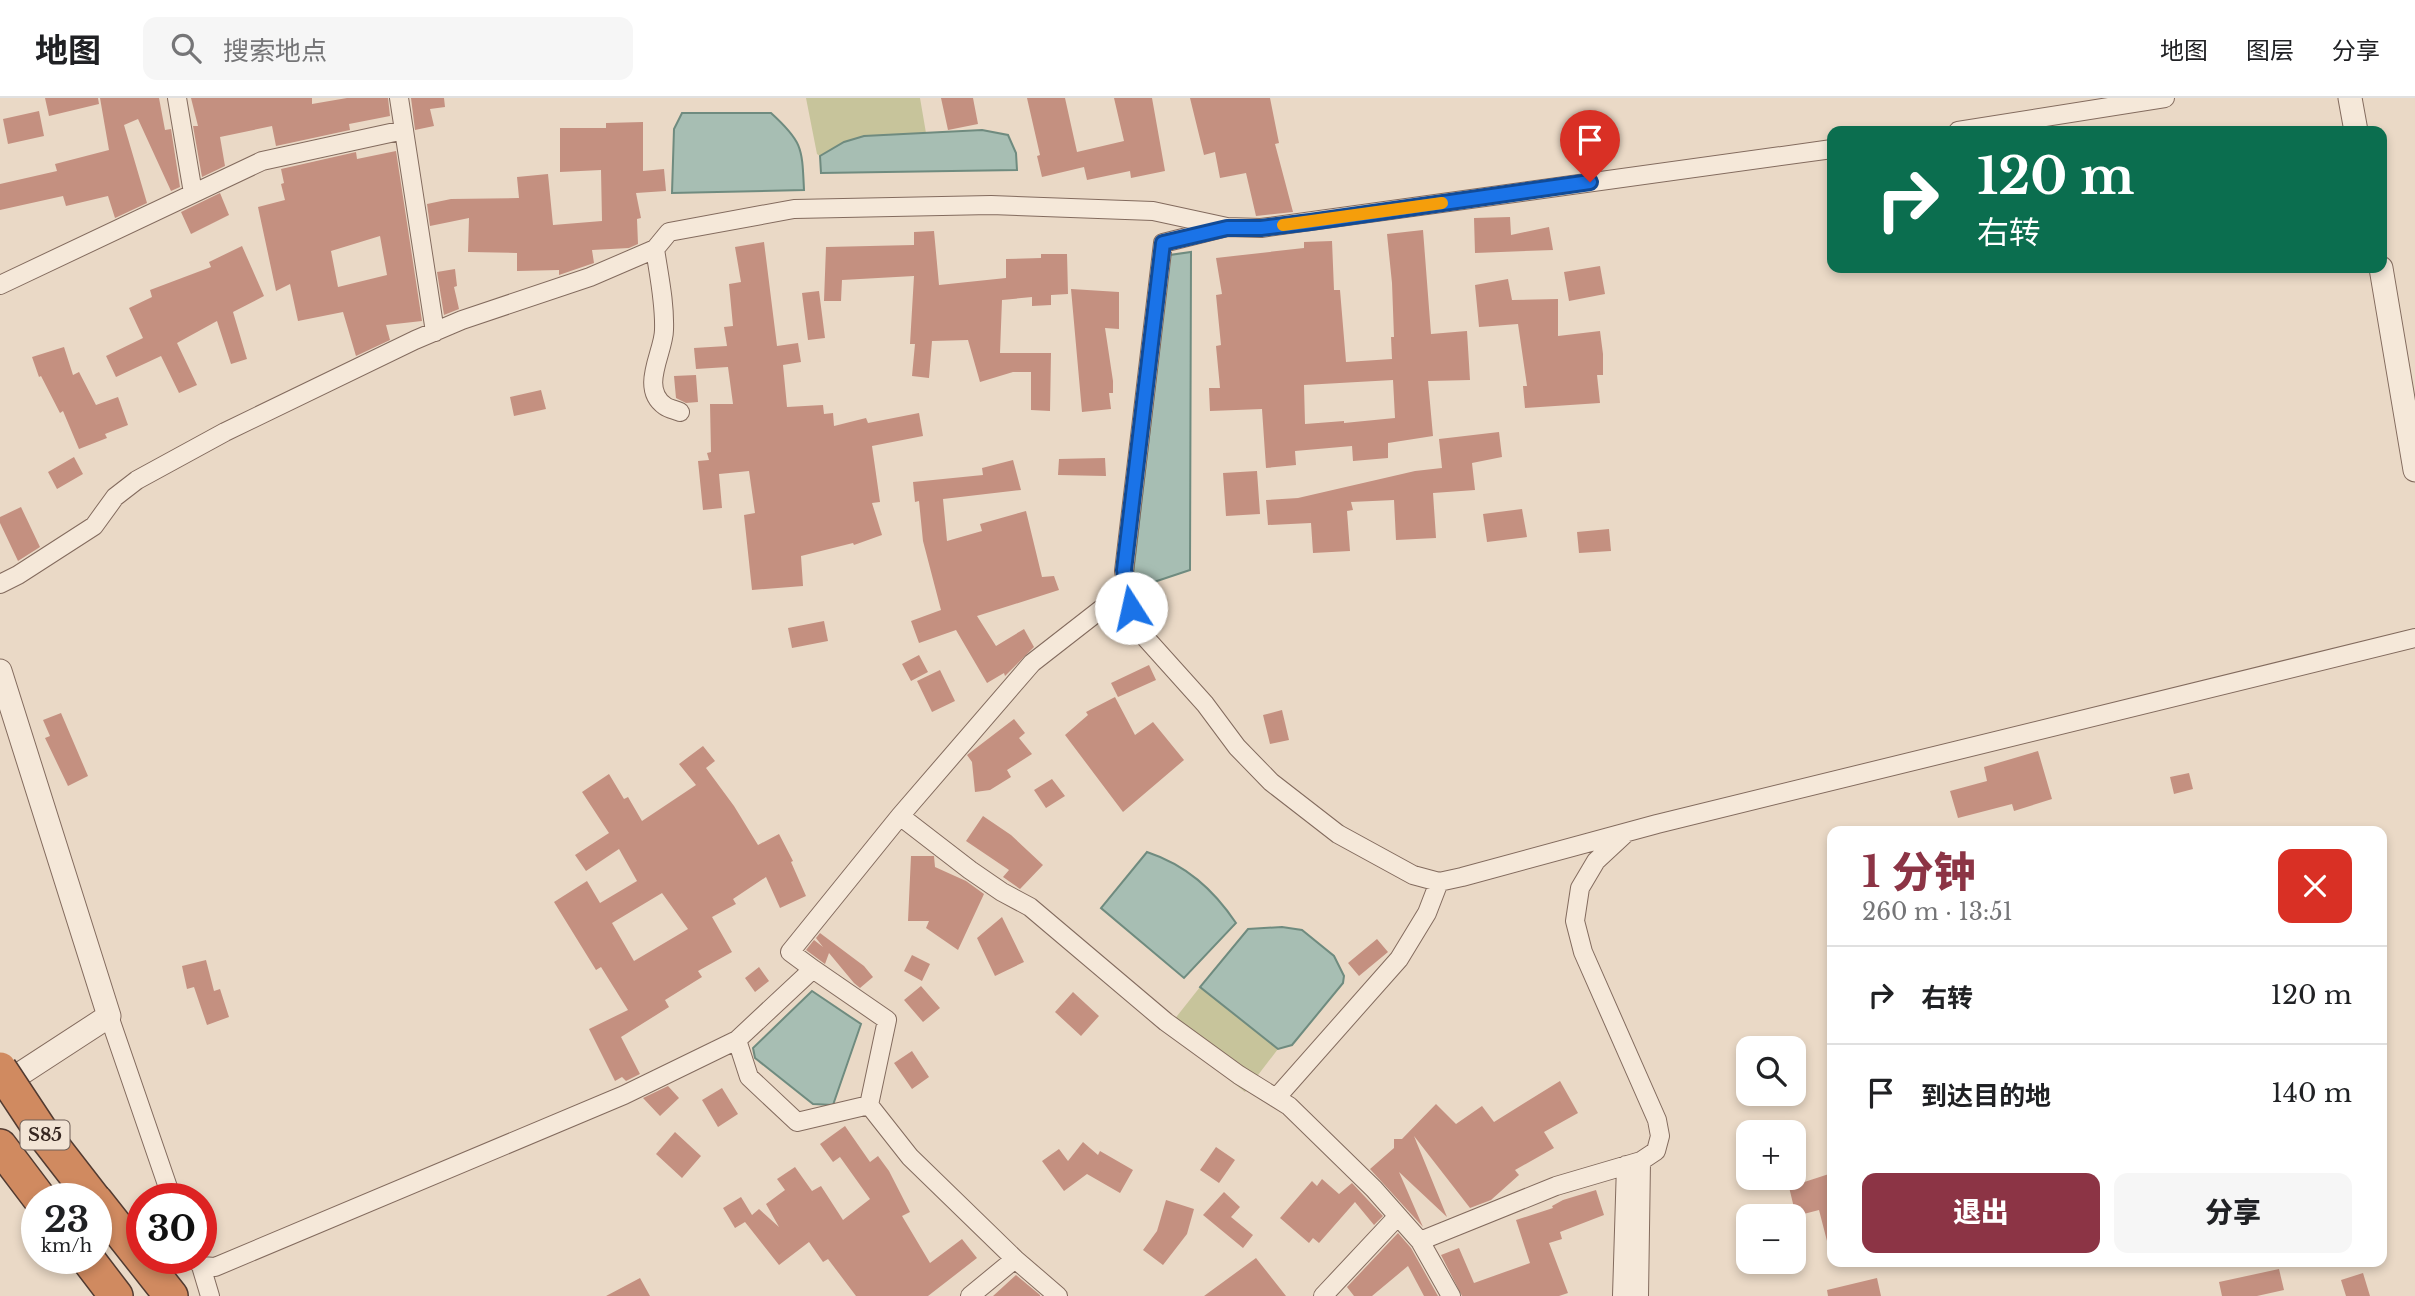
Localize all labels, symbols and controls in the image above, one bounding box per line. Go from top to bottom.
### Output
search box [143,17,633,80]
icon: search [167,29,205,67]
text: 地图 [35,30,101,71]
text: 搜索地点 [223,35,327,67]
text: 地图 [2160,36,2208,65]
text: 图层 [2246,36,2294,65]
text: 分享 [2332,36,2380,65]
pin [1560,110,1620,182]
icon: arrive [1571,121,1609,159]
text: 120 m [1977,146,2135,207]
icon: right [1862,154,1953,245]
text: 右转 [1977,213,2041,253]
position arrow [1094,571,1168,645]
text: 1 分钟 [1862,846,1975,898]
button: close [2278,849,2352,923]
text: 260 m · 13:51 [1862,898,2013,926]
icon: right [1862,976,1900,1014]
text: 120 m [2270,979,2352,1011]
text: 右转 [1921,982,1973,1014]
map controls [1736,1036,1806,1274]
button: search [1736,1036,1806,1106]
icon: arrive [1862,1074,1900,1112]
text: 140 m [2271,1077,2352,1109]
text: 到达目的地 [1921,1080,2051,1112]
road number: S85 [20,1120,70,1150]
button: + [1736,1120,1806,1190]
button: 退出 [1862,1173,2100,1253]
button: 分享 [2114,1173,2352,1253]
speed limit sign: 30 [126,1183,217,1274]
text: 23 [44,1198,89,1241]
button: − [1736,1204,1806,1274]
text: km/h [41,1235,92,1257]

